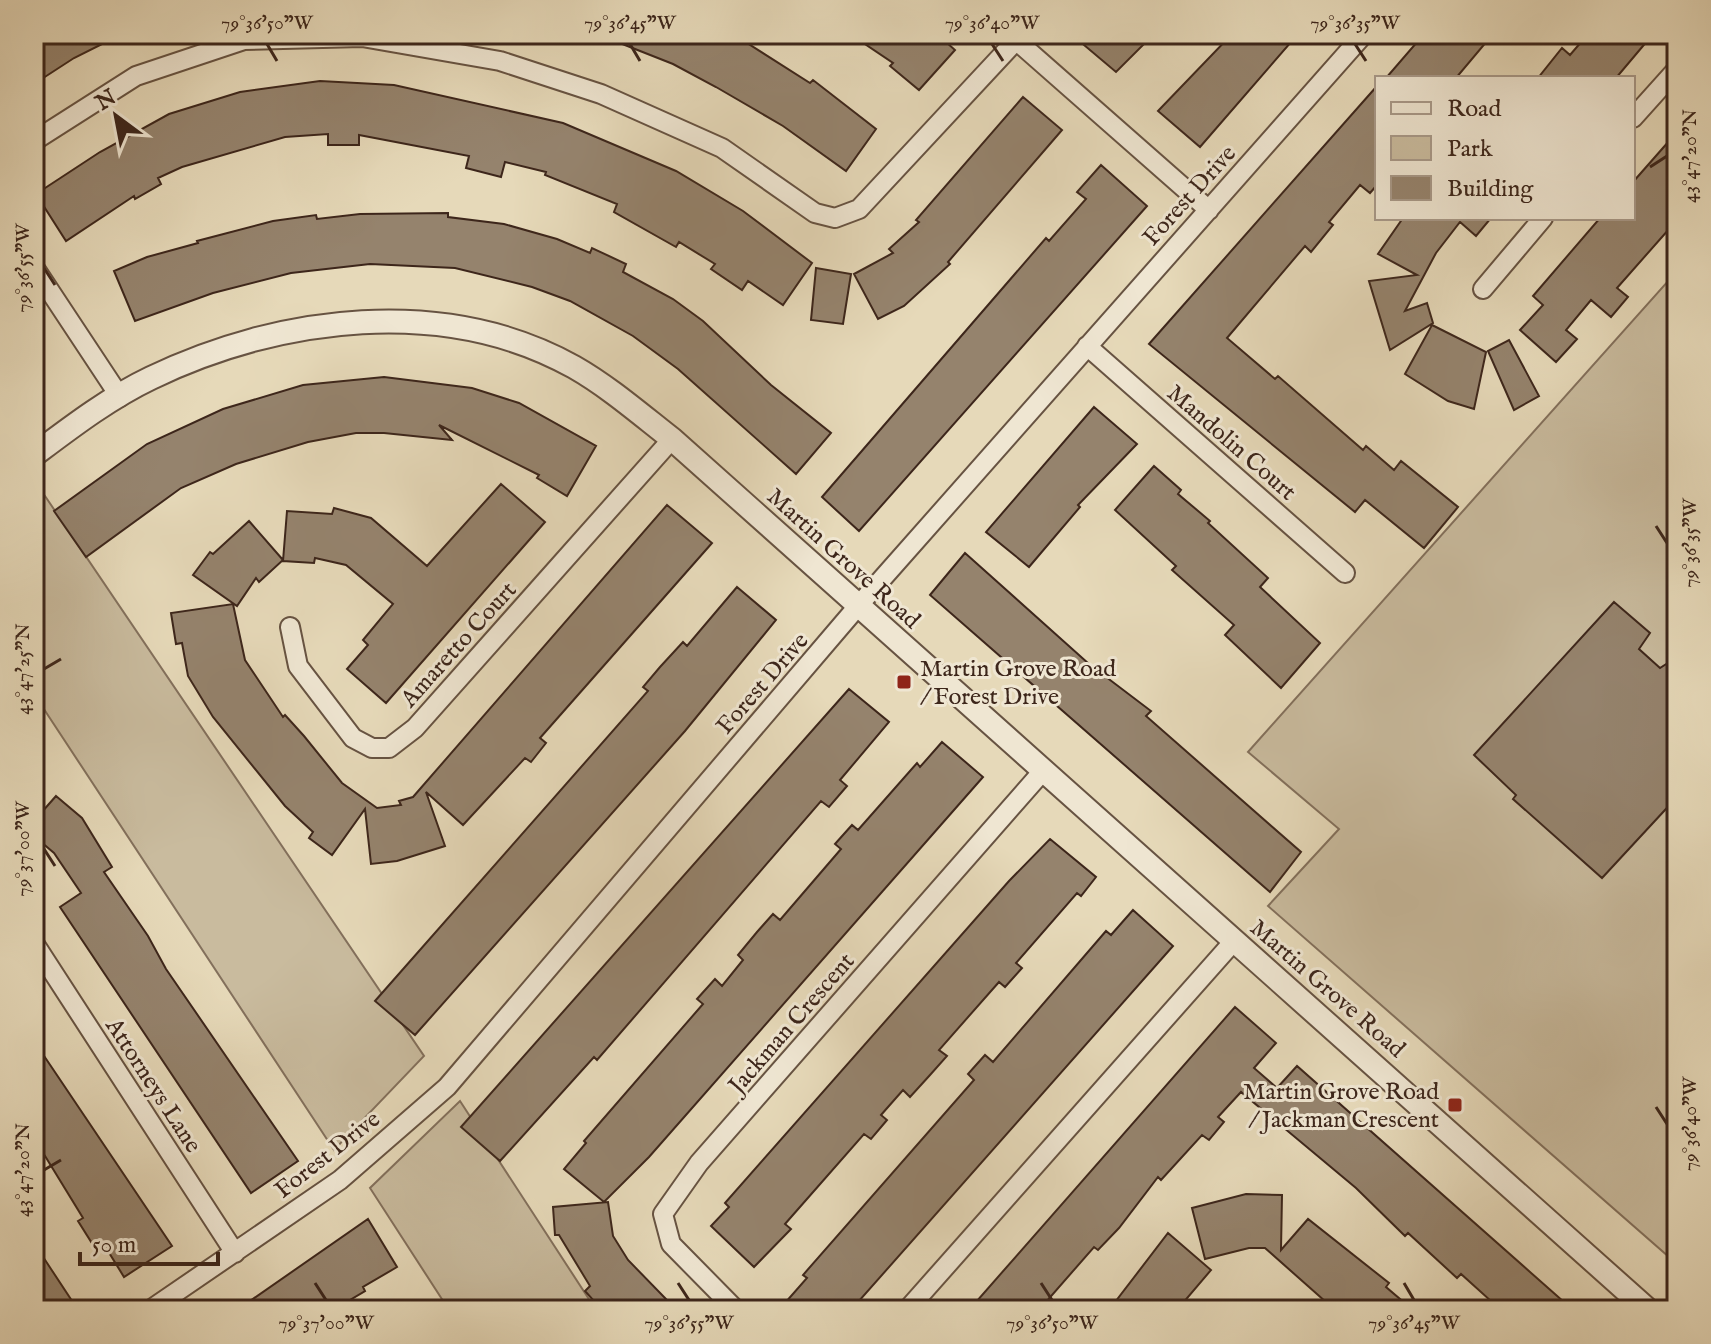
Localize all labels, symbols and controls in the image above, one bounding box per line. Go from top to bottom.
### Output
text: 79°36'50"W [221,11,314,36]
text: 79°36'45"W [584,11,677,36]
text: 79°36'40"W [945,11,1040,36]
text: 79°36'35"W [1310,11,1401,36]
north arrow [76,76,156,156]
legend [1375,76,1635,220]
text: N [90,84,122,118]
text: Road [1447,94,1501,125]
text: 43°47'20"N [1678,109,1703,203]
text: Park [1447,134,1493,165]
street label: Forest Drive [1137,139,1244,253]
text: Building [1447,174,1534,205]
text: 79°36'55"W [11,222,36,313]
street label: Mandolin Court [1160,378,1302,508]
street label: Martin Grove Road [760,482,926,636]
text: 79°36'35"W [1678,497,1703,588]
street label: Amaretto Court [394,576,524,715]
text: 43°47'25"N [11,623,36,715]
street label: Forest Drive [710,626,816,742]
place label: Martin Grove Road / Forest Drive [920,654,1116,713]
marker: Martin Grove Road / Forest Drive [895,673,913,691]
text: 79°37'00"W [11,800,36,897]
street label: Martin Grove Road [1243,913,1411,1065]
street label: Jackman Crescent [720,947,862,1103]
street label: Attorneys Lane [97,1012,208,1159]
text: 79°36'40"W [1678,1076,1703,1171]
place label: Martin Grove Road / Jackman Crescent [1243,1077,1439,1136]
marker: Martin Grove Road / Jackman Crescent [1446,1096,1464,1114]
street label: Forest Drive [269,1104,387,1206]
text: 43°47'20"N [11,1123,36,1217]
scale bar [80,1216,218,1266]
text: 50 m [92,1230,136,1261]
text: 79°37'00"W [278,1311,375,1336]
text: 79°36'55"W [644,1311,735,1336]
text: 79°36'50"W [1006,1311,1099,1336]
text: 79°36'45"W [1368,1311,1461,1336]

